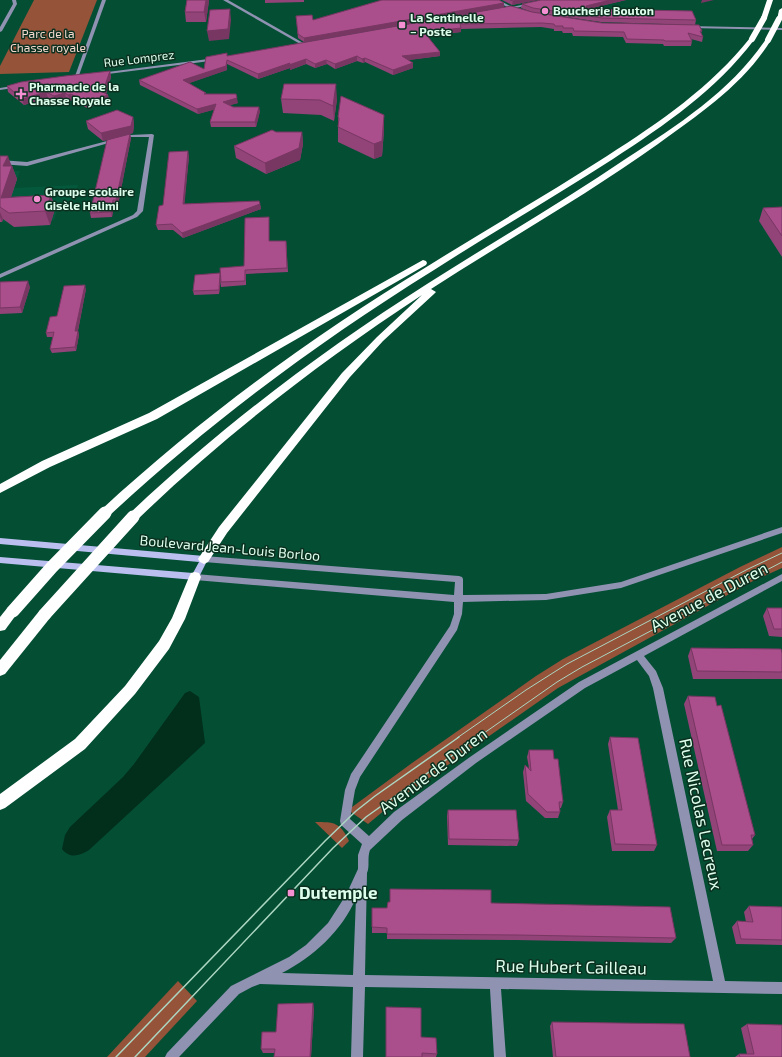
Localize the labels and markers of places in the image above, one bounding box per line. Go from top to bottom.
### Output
place label: Boucherie Bouton [553,3,654,17]
marker: Boucherie Bouton [540,6,550,16]
place label: La Sentinelle – Poste [410,10,484,38]
marker: La Sentinelle – Poste [397,20,407,30]
place label: Pharmacie de la Chasse Royale [29,79,119,108]
marker: Pharmacie de la Chasse Royale [16,89,26,99]
place label: Groupe scolaire Gisèle Halimi [45,184,134,212]
marker: Groupe scolaire Gisèle Halimi [32,194,42,204]
place label: Dutemple [299,882,378,902]
marker: Dutemple [286,888,296,898]

